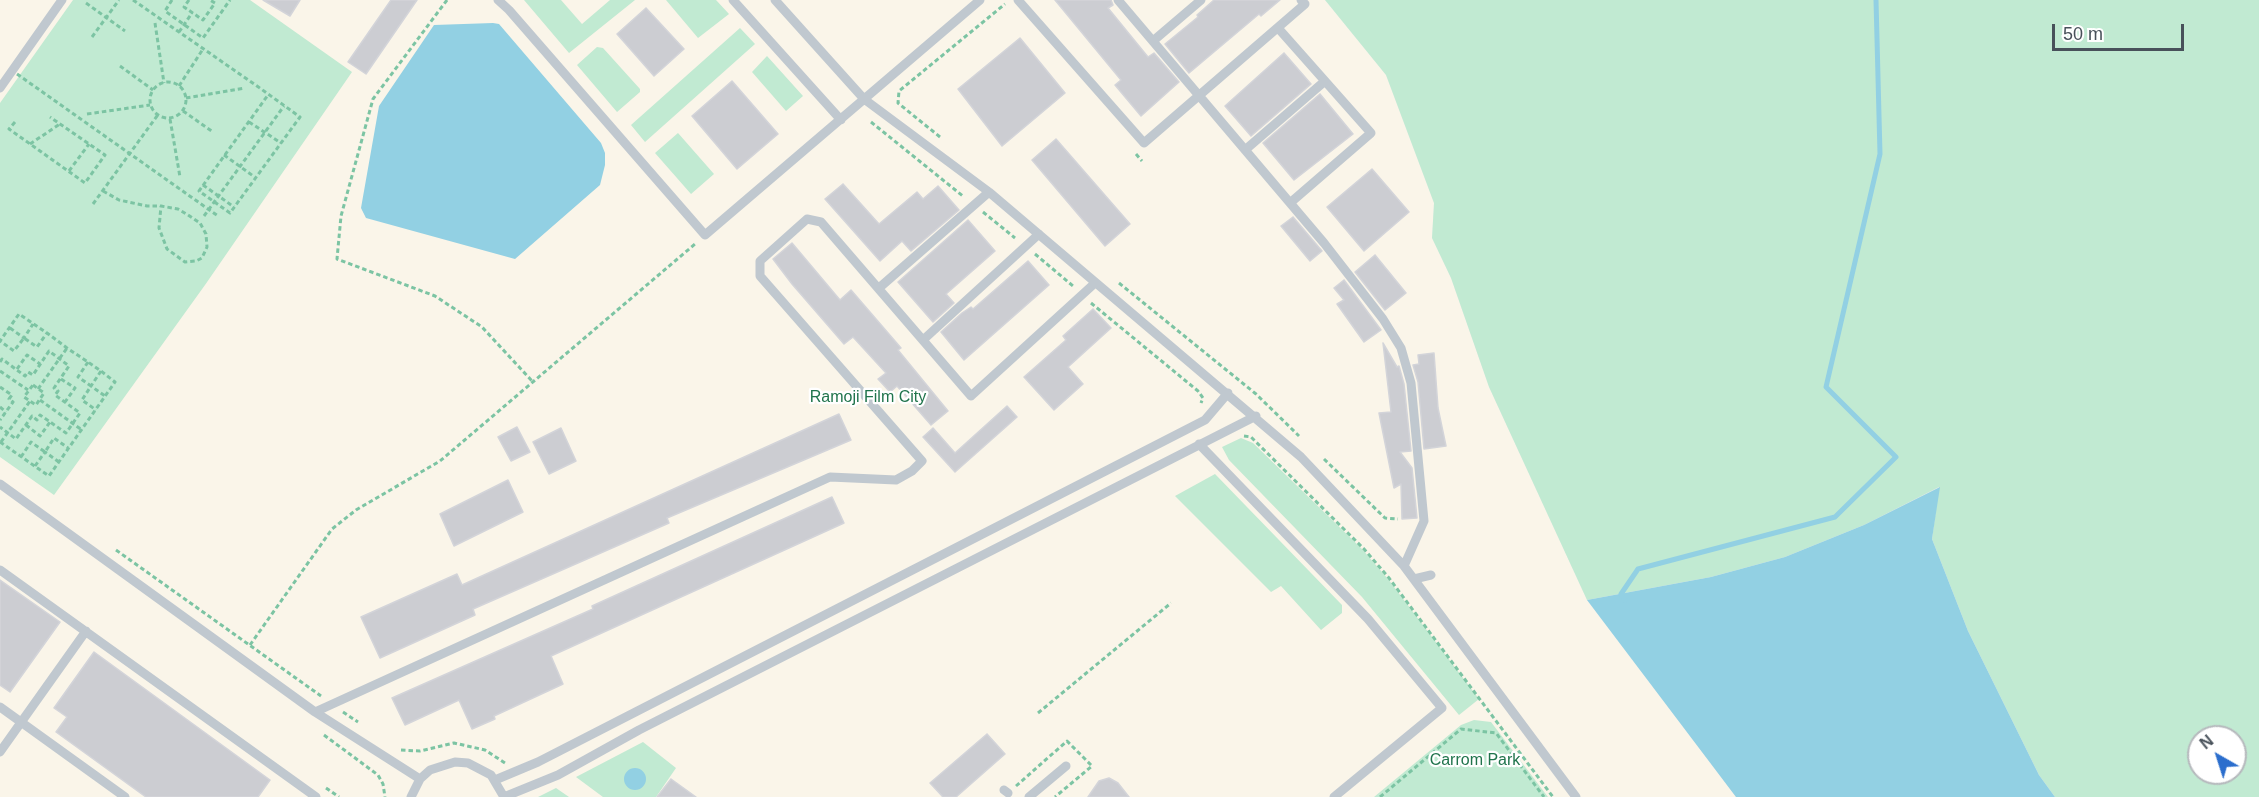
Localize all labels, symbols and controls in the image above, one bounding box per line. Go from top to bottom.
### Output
scale bar [2055,12,2187,50]
text: 50 m [2063,24,2103,44]
park label: Ramoji Film City [810,388,926,408]
north arrow [2187,725,2247,785]
text: N [2197,732,2216,752]
park label: Carrom Park [1430,751,1520,771]

